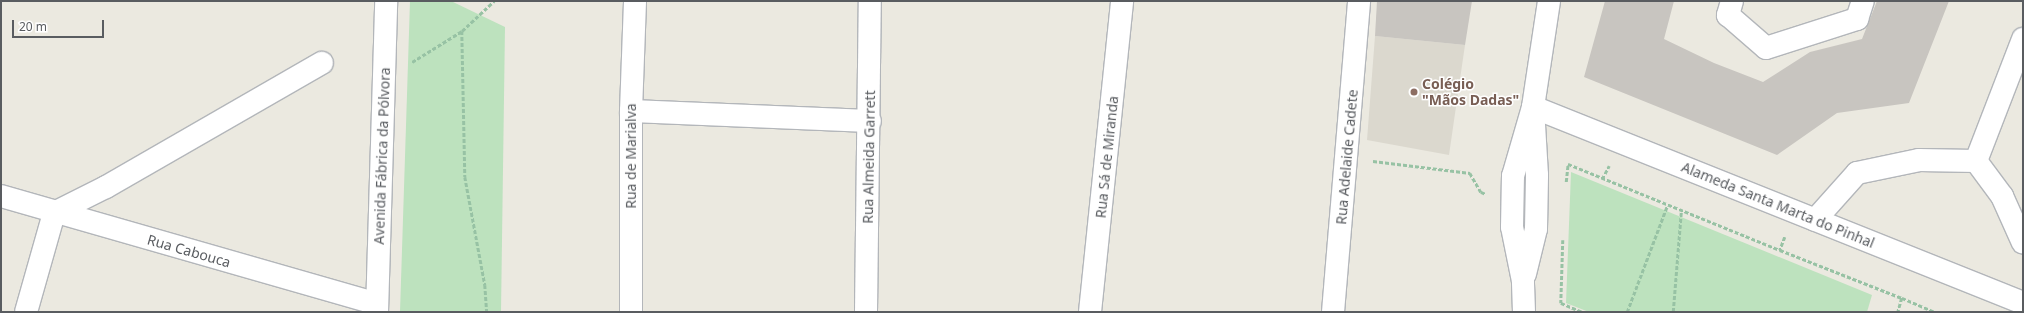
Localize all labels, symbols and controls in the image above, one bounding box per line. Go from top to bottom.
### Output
scale bar [14,12,106,38]
text: 20 m [19,18,47,35]
street label: Avenida Fábrica da Pólvora [371,67,393,245]
place label: Colégio "Mãos Dadas" [1422,76,1519,108]
marker: Colégio "Mãos Dadas" [1409,87,1419,97]
street label: Rua Adelaide Cadete [1333,89,1361,225]
street label: Rua Almeida Garrett [859,90,879,224]
street label: Rua Sá de Miranda [1092,95,1122,219]
street label: Rua de Marialva [623,103,639,209]
street label: Alameda Santa Marta do Pinhal [1679,158,1877,252]
street label: Rua Cabouca [145,231,233,271]

